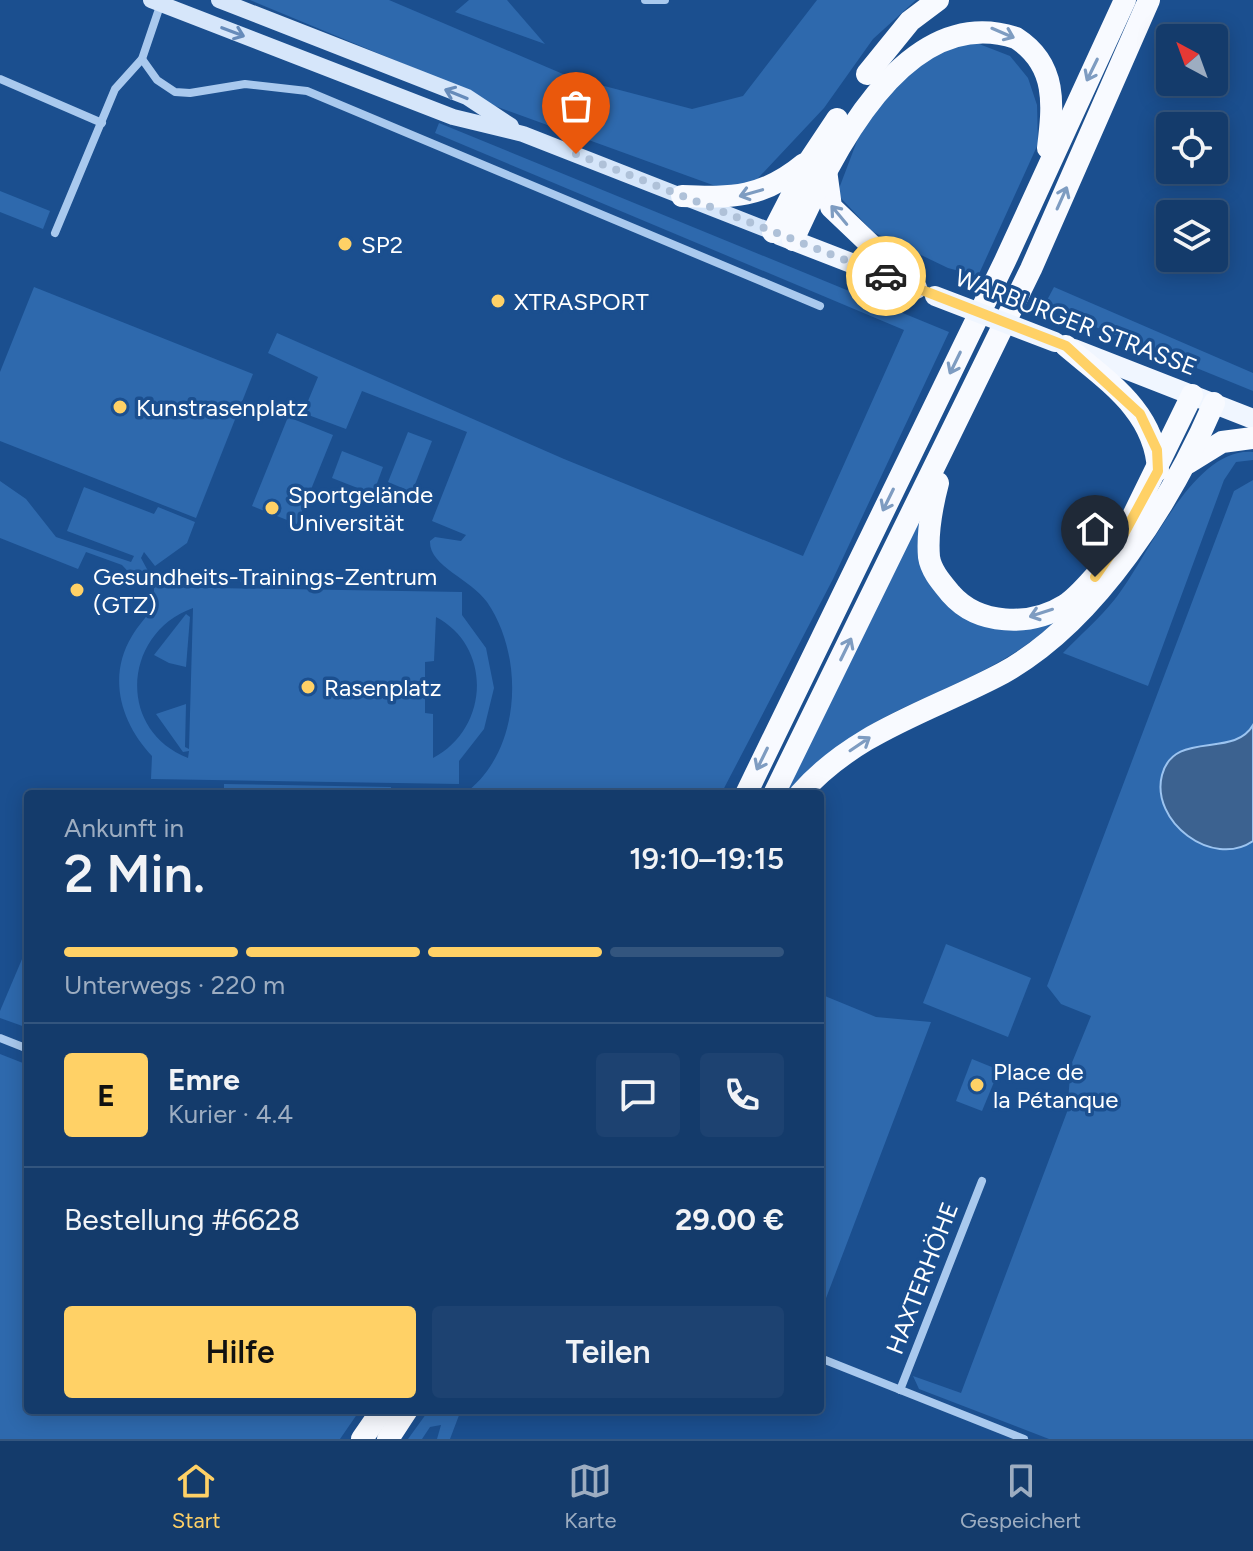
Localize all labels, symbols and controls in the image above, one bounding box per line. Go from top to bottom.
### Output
north arrow [1156,24,1228,96]
map controls [1156,24,1228,272]
one-way arrow [220,26,245,40]
one-way arrow [990,27,1015,41]
one-way arrow [1083,58,1099,82]
pin [542,72,610,154]
icon: bag [554,84,598,128]
one-way arrow [444,85,469,100]
button: locate [1156,112,1228,184]
one-way arrow [739,186,765,201]
one-way arrow [1055,186,1070,210]
button: layers [1156,200,1228,272]
one-way arrow [830,205,848,225]
place label: SP2 [361,230,403,259]
marker: SP2 [336,235,354,253]
courier [846,236,926,316]
icon: car [864,254,908,298]
street label: WARBURGER STRASSE [951,262,1201,382]
place label: XTRASPORT [514,287,649,316]
marker: XTRASPORT [489,292,507,310]
one-way arrow [946,351,961,374]
place label: Kunstrasenplatz [136,393,308,422]
marker: Kunstrasenplatz [111,398,129,416]
place label: Sportgelände Universität [288,480,433,537]
one-way arrow [880,488,895,512]
pin [1061,495,1129,577]
marker: Sportgelände Universität [263,499,281,517]
icon: home [1073,507,1117,551]
place label: Gesundheits-Trainings-Zentrum (GTZ) [93,562,437,619]
marker: Gesundheits-Trainings-Zentrum (GTZ) [68,581,86,599]
one-way arrow [1029,607,1054,622]
one-way arrow [838,637,854,661]
place label: Rasenplatz [324,673,442,702]
marker: Rasenplatz [299,678,317,696]
one-way arrow [848,736,870,752]
one-way arrow [754,747,769,771]
text: Ankunft in [64,812,184,844]
text: 19:10–19:15 [629,840,784,877]
text: 2 Min. [64,843,205,905]
text: Unterwegs · 220 m [64,969,285,1001]
button: chat [596,1053,680,1137]
button: phone [700,1053,784,1137]
place label: Place de la Pétanque [993,1057,1118,1114]
text: Emre [168,1061,240,1098]
marker: Place de la Pétanque [968,1076,986,1094]
text: E [97,1077,115,1114]
text: Kurier · 4.4 [168,1098,293,1130]
street label: HAXTERHÖHE [880,1198,964,1358]
text: Bestellung #6628 [64,1201,300,1238]
text: 29.00 € [675,1201,784,1238]
button: Hilfe [64,1306,416,1398]
button: Teilen [432,1306,784,1398]
tab: Start [172,1459,221,1534]
tab: Karte [564,1459,616,1534]
tab: Gespeichert [960,1459,1081,1534]

